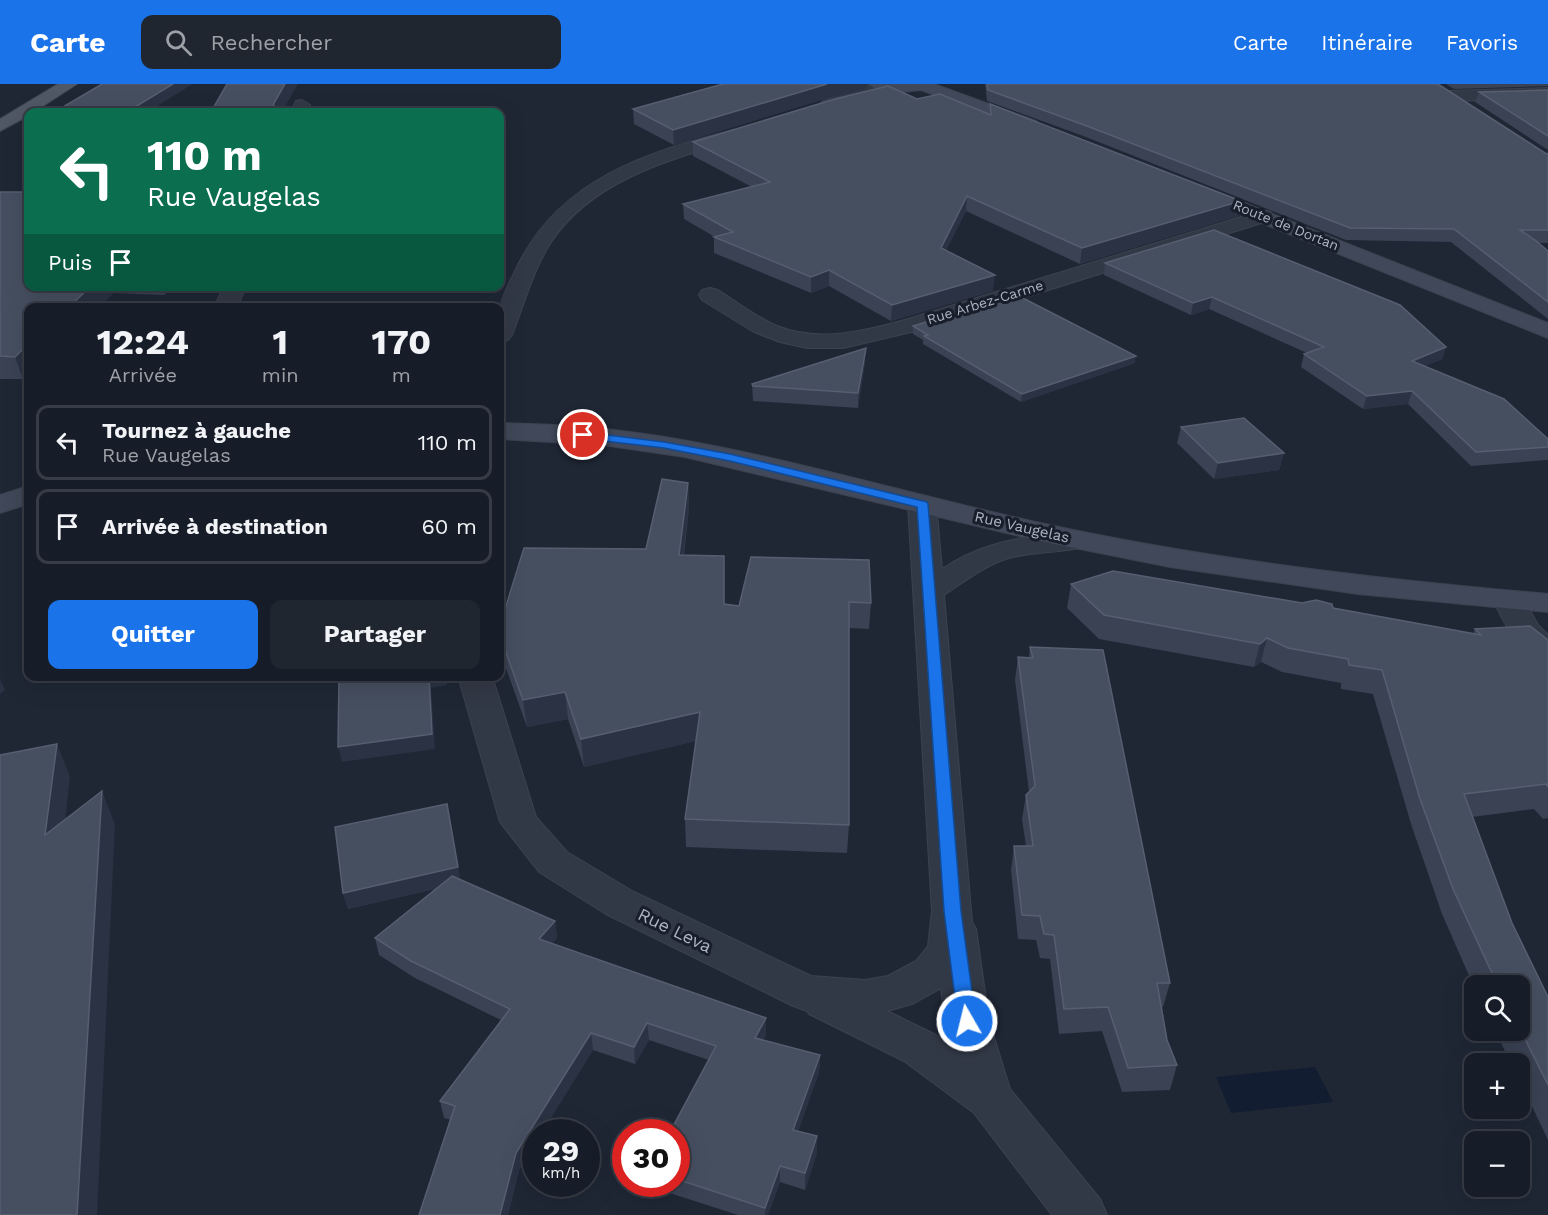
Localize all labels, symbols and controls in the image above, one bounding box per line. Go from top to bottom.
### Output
search box [141,15,561,69]
text: Carte [30,26,105,59]
icon: search [162,26,195,59]
text: Rechercher [210,30,332,55]
text: Carte [1233,30,1288,55]
text: Itinéraire [1321,30,1413,55]
text: Favoris [1446,30,1518,55]
text: 110 m [147,131,262,180]
icon: left [48,132,126,210]
text: Rue Vaugelas [147,181,321,213]
street label: Route de Dortan [1231,196,1341,254]
icon: arrive [104,246,137,279]
text: Puis [48,250,92,275]
street label: Rue Arbez-Carme [925,277,1045,327]
text: 12:24 [97,321,189,363]
text: 1 [272,321,288,363]
text: 170 [371,321,431,363]
text: Arrivée [109,363,177,387]
text: min [262,363,299,387]
text: m [392,363,411,387]
pin [557,409,608,460]
text: Tournez à gauche [102,418,291,443]
icon: arrive [566,418,599,451]
icon: left [51,426,84,459]
text: 110 m [418,430,477,455]
text: Rue Vaugelas [102,443,231,467]
street label: Rue Vaugelas [973,507,1071,547]
icon: arrive [51,510,84,543]
text: Arrivée à destination [102,514,328,539]
text: 60 m [421,514,477,539]
button: Quitter [48,600,258,669]
button: Partager [270,600,480,669]
street label: Rue Leva [635,903,715,957]
map controls [1464,975,1530,1197]
button: search [1464,975,1530,1041]
position arrow [935,989,999,1053]
button: + [1464,1053,1530,1119]
speed limit sign: 30 [612,1119,690,1197]
button: − [1464,1131,1530,1197]
text: 29 [543,1133,579,1168]
text: km/h [542,1164,580,1182]

